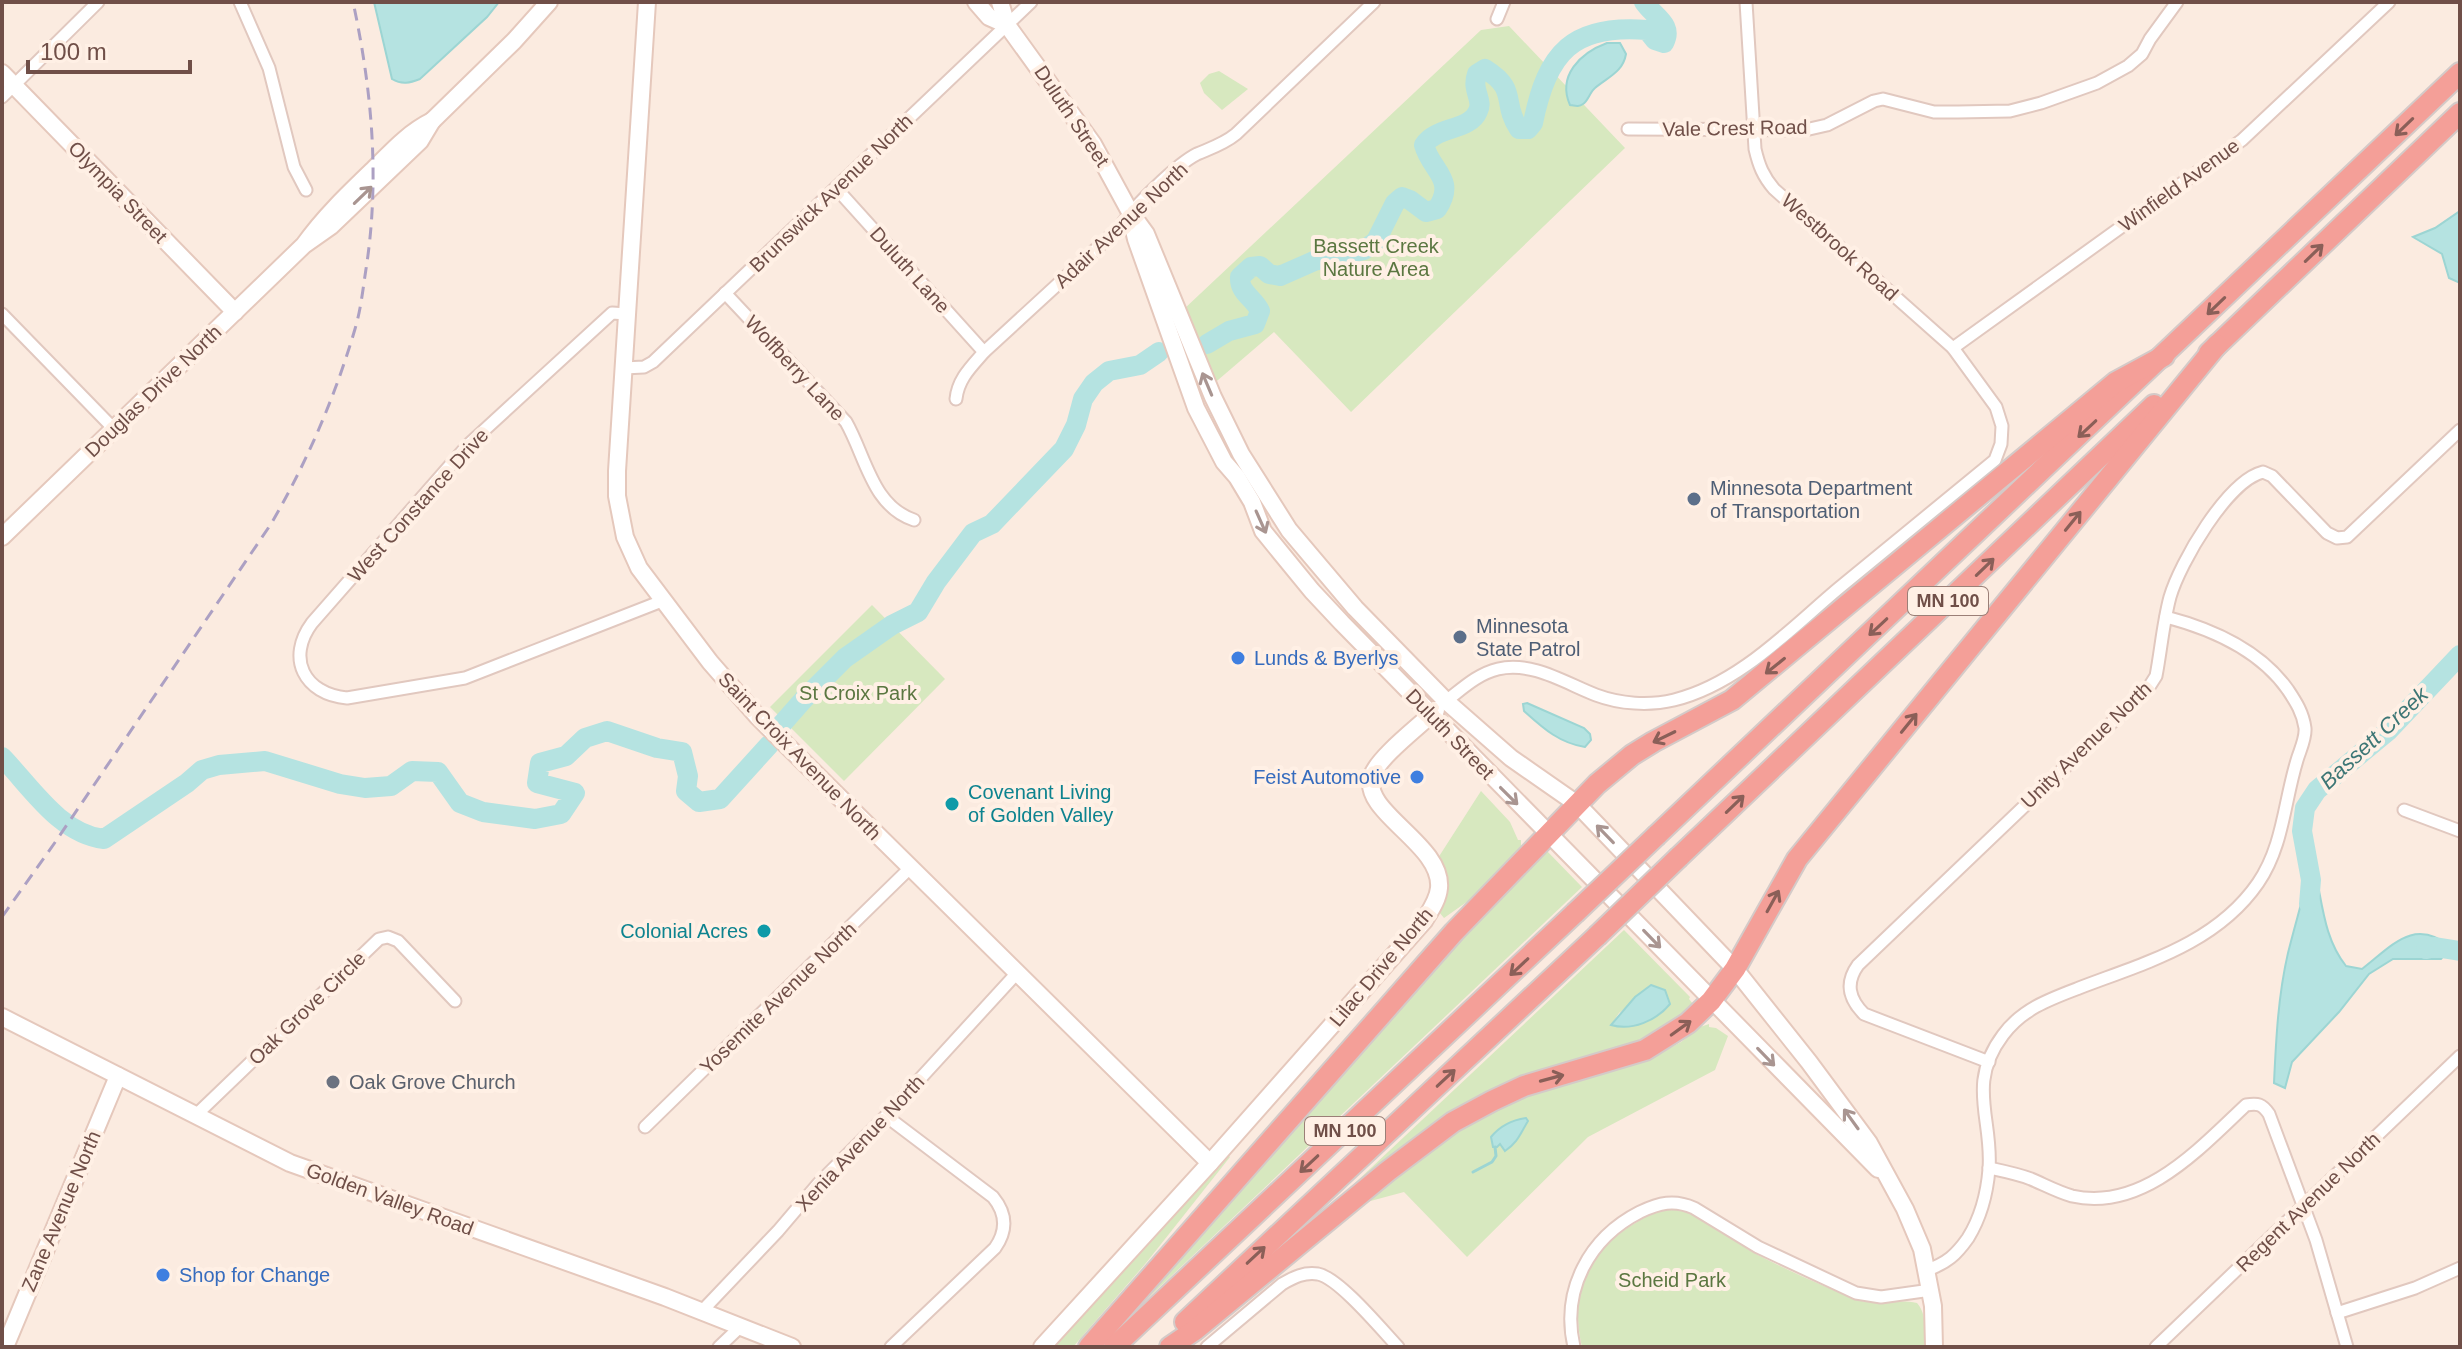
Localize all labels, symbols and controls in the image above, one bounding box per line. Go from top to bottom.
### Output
scale bar [28,24,190,74]
text: 100 m [40,38,107,65]
street label: Duluth Street [1030,61,1114,171]
street label: Brunswick Avenue North [745,110,917,276]
street label: Vale Crest Road [1662,116,1808,140]
one-way arrow [2394,117,2414,136]
street label: Winfield Avenue [2115,134,2243,236]
street label: Olympia Street [64,137,172,248]
street label: Adair Avenue North [1050,158,1192,292]
one-way arrow [353,186,372,205]
street label: Westbrook Road [1777,189,1903,305]
street label: Duluth Lane [866,223,954,317]
park label: Bassett Creek Nature Area [1313,235,1440,280]
one-way arrow [2304,243,2324,262]
one-way arrow [2206,297,2226,316]
street label: Wolfberry Lane [741,311,849,425]
street label: Douglas Drive North [81,321,225,461]
one-way arrow [1199,372,1214,397]
one-way arrow [2078,419,2097,438]
street label: West Constance Drive [343,424,493,586]
place label: Minnesota Department of Transportation [1710,477,1913,522]
marker: Minnesota Department of Transportation [1685,490,1703,508]
one-way arrow [1254,510,1269,534]
one-way arrow [2064,512,2082,532]
one-way arrow [1974,558,1994,576]
road number: MN 100 [1908,587,1988,615]
place label: Minnesota State Patrol [1476,615,1581,660]
one-way arrow [1868,617,1888,636]
marker: Minnesota State Patrol [1451,628,1469,646]
place label: Lunds & Byerlys [1254,647,1399,669]
marker: Lunds & Byerlys [1229,649,1247,667]
one-way arrow [1765,657,1786,675]
street label: Saint Croix Avenue North [714,668,886,844]
street label: Unity Avenue North [2017,677,2155,813]
water label: Bassett Creek [2315,681,2434,794]
park label: St Croix Park [799,682,918,704]
street label: Duluth Street [1402,684,1499,784]
one-way arrow [1900,713,1918,734]
one-way arrow [1652,730,1676,745]
place label: Feist Automotive [1253,766,1401,788]
marker: Feist Automotive [1408,768,1426,786]
place label: Covenant Living of Golden Valley [968,781,1113,826]
one-way arrow [1500,786,1519,806]
one-way arrow [1725,794,1745,813]
marker: Covenant Living of Golden Valley [943,795,961,813]
one-way arrow [1596,824,1615,844]
one-way arrow [1765,890,1781,913]
street label: Lilac Drive North [1325,903,1437,1031]
street label: Yosemite Avenue North [696,918,860,1078]
place label: Colonial Acres [620,920,748,942]
marker: Colonial Acres [755,922,773,940]
one-way arrow [1642,929,1661,949]
street label: Oak Grove Circle [244,947,370,1069]
one-way arrow [1510,957,1529,976]
one-way arrow [1669,1020,1691,1037]
one-way arrow [1756,1047,1775,1066]
one-way arrow [1435,1069,1455,1087]
one-way arrow [1538,1070,1564,1085]
place label: Oak Grove Church [349,1071,516,1093]
street label: Xenia Avenue North [791,1071,929,1215]
marker: Oak Grove Church [324,1073,342,1091]
one-way arrow [1843,1109,1860,1130]
road number: MN 100 [1305,1117,1385,1145]
street label: Zane Avenue North [17,1128,105,1294]
street label: Regent Avenue North [2232,1128,2384,1276]
one-way arrow [1300,1155,1320,1173]
street label: Golden Valley Road [303,1158,477,1240]
one-way arrow [1246,1246,1266,1265]
place label: Shop for Change [179,1264,330,1286]
marker: Shop for Change [154,1266,172,1284]
park label: Scheid Park [1618,1269,1727,1291]

